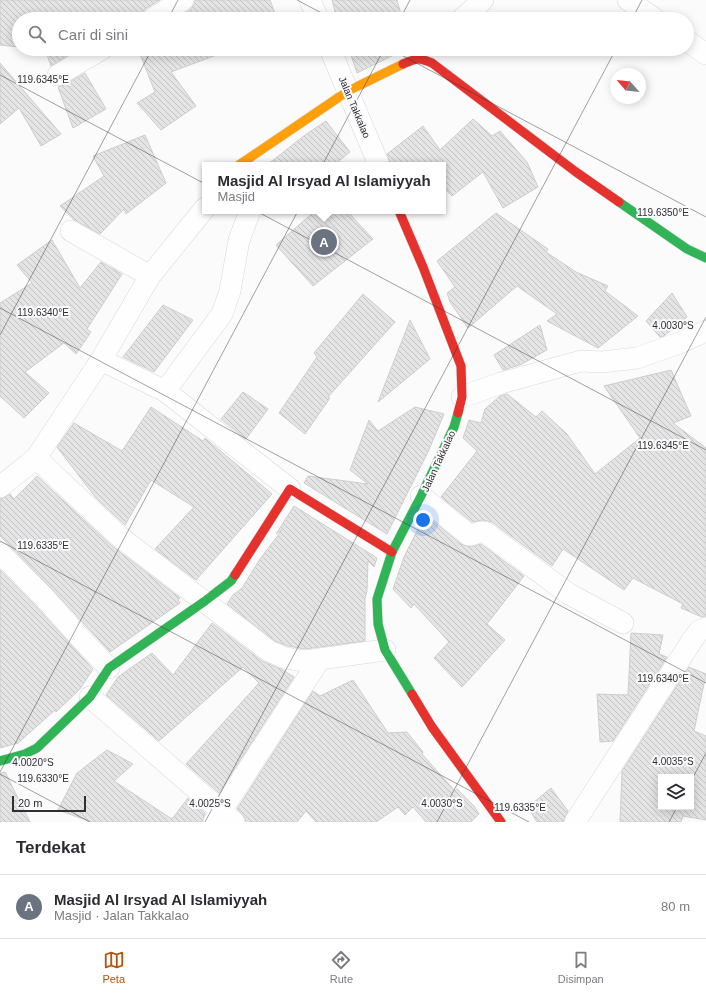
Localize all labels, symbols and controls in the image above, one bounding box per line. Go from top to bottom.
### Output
search box [12,12,694,56]
icon: search [26,23,48,45]
text: Cari di sini [58,26,128,43]
north arrow [610,68,646,104]
text: 119.6345°E [17,74,69,85]
street label: Jalan Takkalao [337,75,373,140]
popup [202,162,446,214]
text: Masjid Al Irsyad Al Islamiyyah [217,172,431,189]
text: Masjid [217,189,255,204]
text: 119.6350°E [637,207,689,218]
pin: A [311,227,337,257]
text: 119.6340°E [17,307,69,318]
text: 4.0030°S [652,320,694,331]
street label: Jalan Takkalao [420,429,458,493]
text: 119.6345°E [637,440,689,451]
your location [413,510,433,530]
text: 119.6335°E [17,540,69,551]
text: 119.6340°E [637,673,689,684]
text: 4.0035°S [652,756,694,767]
text: 4.0020°S [12,757,54,768]
text: 119.6330°E [17,773,69,784]
map controls [658,774,694,810]
button: layers [658,774,694,810]
scale bar [12,794,86,813]
text: 20 m [18,797,42,809]
text: 4.0025°S [189,798,231,809]
text: 4.0030°S [421,798,463,809]
text: 119.6335°E [494,802,546,813]
text: Terdekat [16,838,86,857]
text: Masjid Al Irsyad Al Islamiyyah [54,891,267,908]
text: A [24,899,34,914]
text: 80 m [661,899,690,914]
text: Masjid · Jalan Takkalao [54,908,189,923]
tab: Peta [102,949,125,985]
tab: Rute [330,949,353,985]
tab: Disimpan [558,949,604,985]

